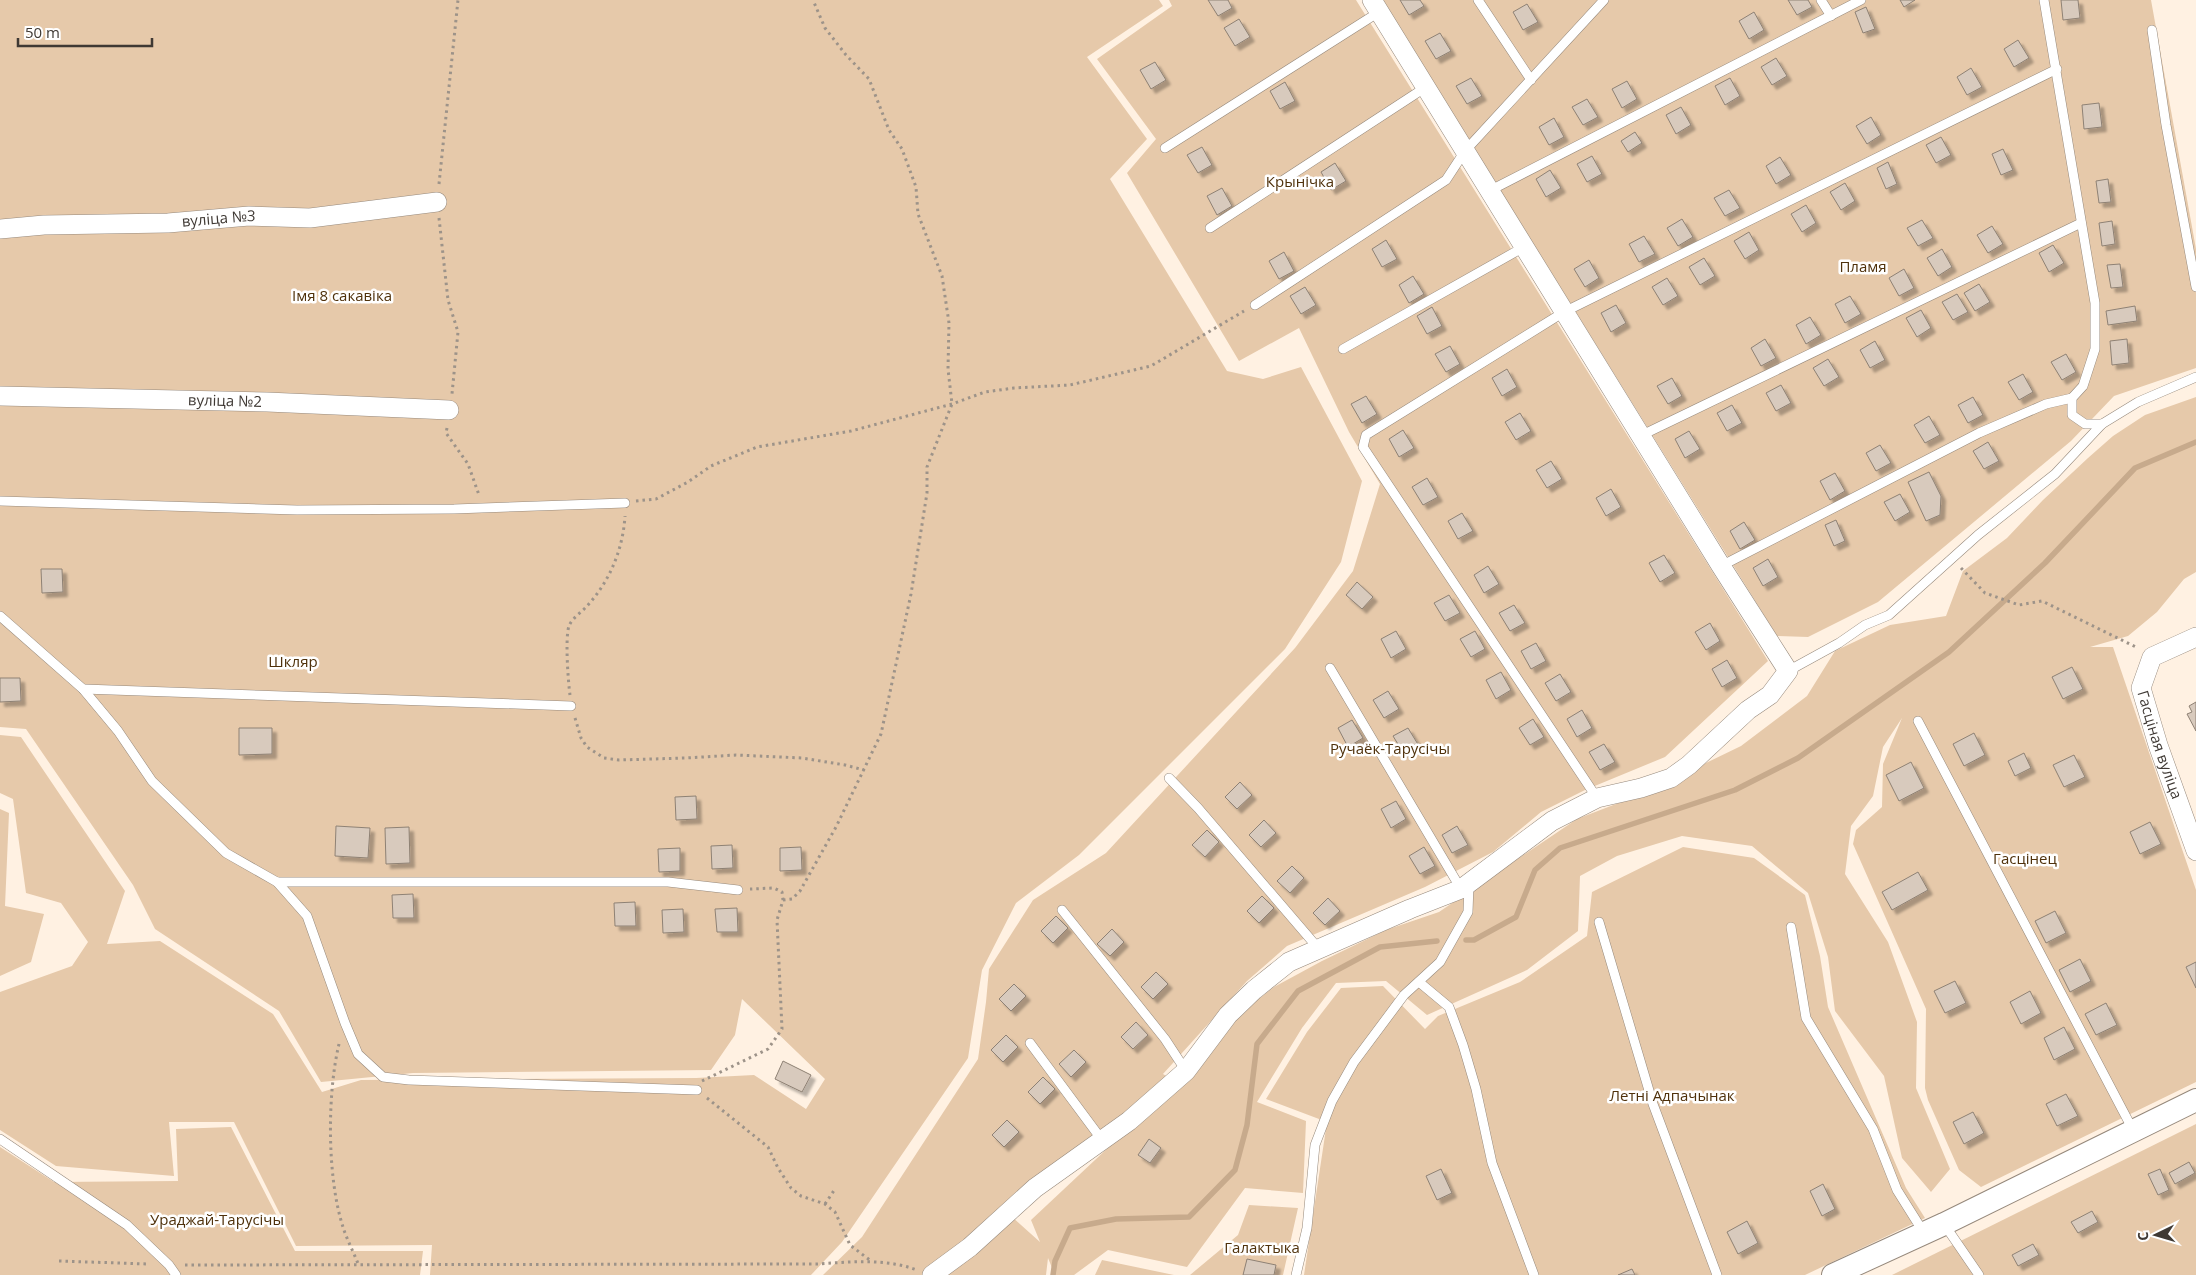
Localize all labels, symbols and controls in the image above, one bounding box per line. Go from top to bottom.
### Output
scale bar [18,15,151,47]
text: 50 m [25,22,60,42]
park label: Крынічка [1266,171,1334,191]
street label: вуліца №3 [181,205,256,231]
park label: Пламя [1839,256,1887,276]
park label: Імя 8 сакавіка [292,285,392,305]
street label: вуліца №2 [188,389,262,411]
park label: Шкляр [268,651,318,671]
street label: Гасціная вуліца [2133,688,2187,801]
park label: Ручаёк-Тарусічы [1330,738,1450,758]
park label: Гасцінец [1993,848,2058,868]
park label: Летні Адпачынак [1609,1085,1735,1105]
park label: Ураджай-Тарусічы [150,1209,284,1229]
north arrow [2131,1210,2181,1260]
text: С [2133,1231,2152,1241]
park label: Галактыка [1224,1237,1300,1257]

